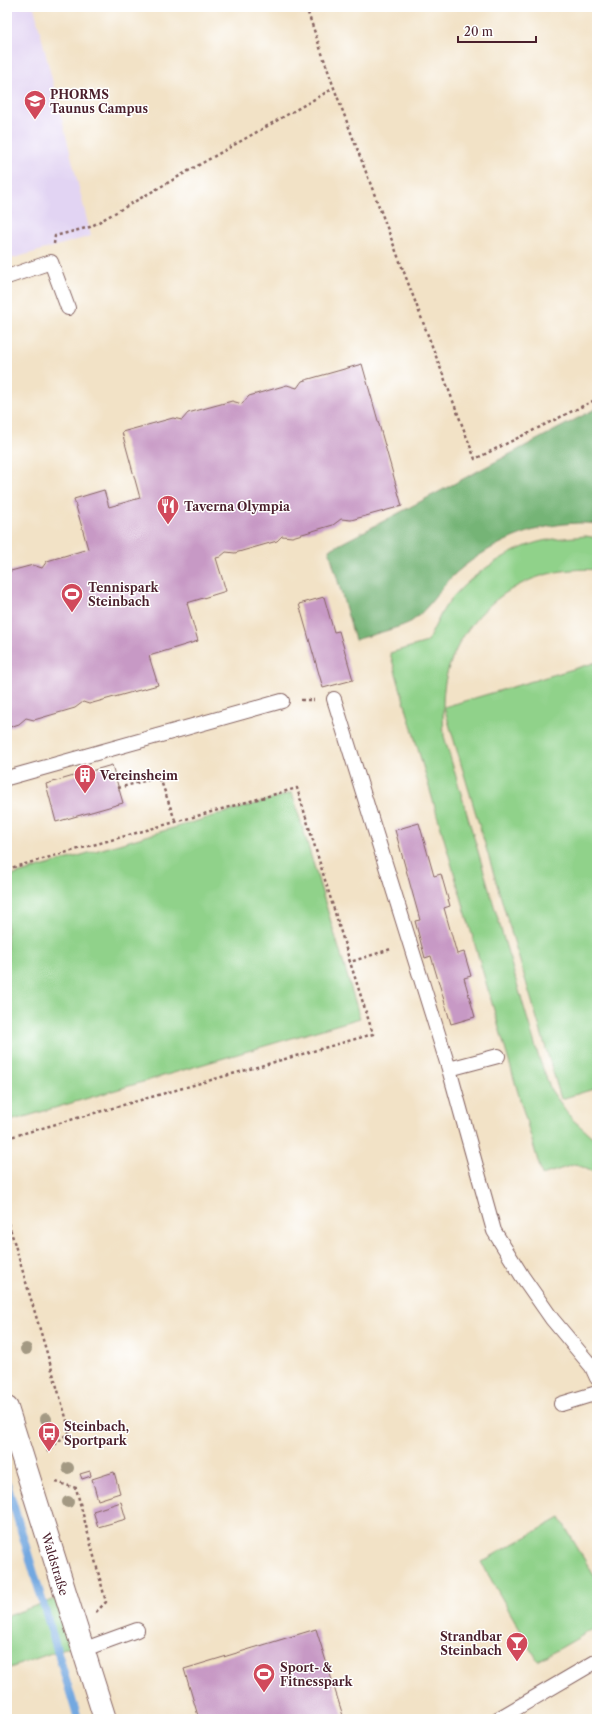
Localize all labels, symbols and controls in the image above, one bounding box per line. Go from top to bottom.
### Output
scale bar [458,18,536,44]
text: 20 m [464,24,493,39]
place label: PHORMS Taunus Campus [50,87,148,116]
school or university icon: PHORMS Taunus Campus [22,88,48,121]
restaurant icon: Taverna Olympia [155,493,181,526]
place label: Taverna Olympia [184,499,291,514]
place label: Tennispark Steinbach [88,580,160,609]
sports icon: Tennispark Steinbach [59,581,85,614]
building icon: Vereinsheim [72,762,98,795]
place label: Vereinsheim [99,768,178,783]
place label: Steinbach, Sportpark [64,1419,129,1448]
bus stop icon: Steinbach, Sportpark [36,1420,62,1453]
street label: Waldstraße [38,1530,72,1598]
place label: Strandbar Steinbach [440,1629,503,1658]
bar icon: Strandbar Steinbach [504,1630,530,1663]
place label: Sport- & Fitnesspark [280,1660,354,1689]
sports icon: Sport- & Fitnesspark [251,1661,277,1694]

